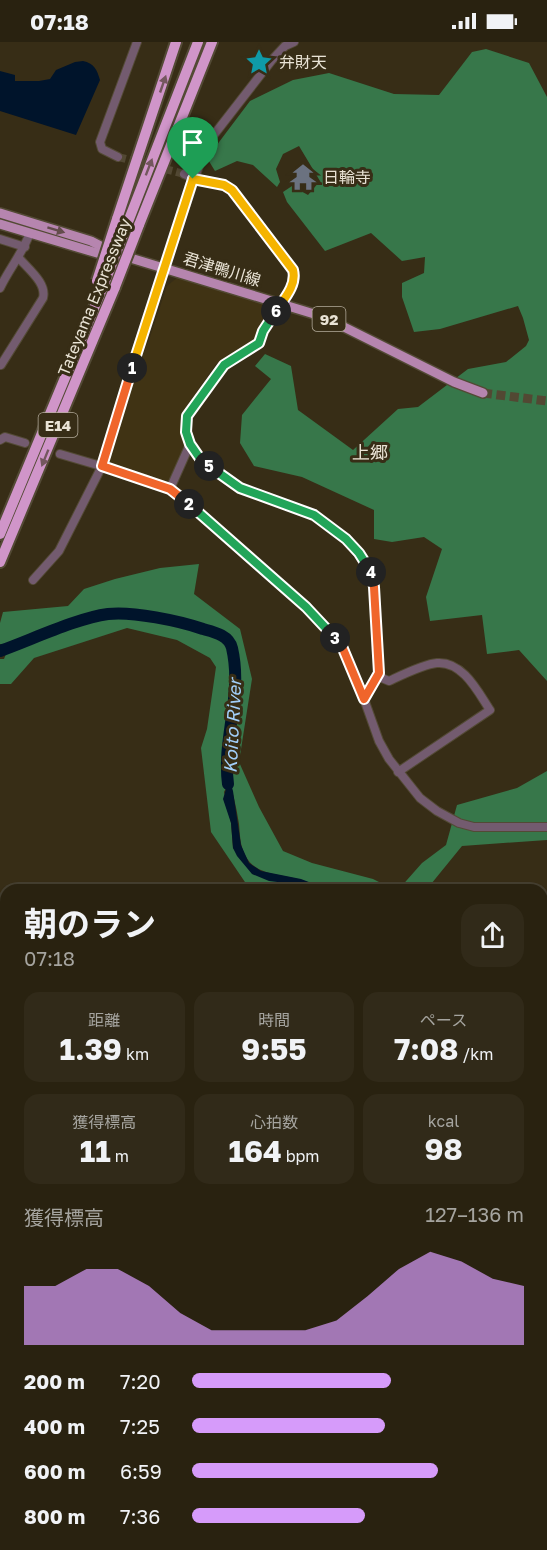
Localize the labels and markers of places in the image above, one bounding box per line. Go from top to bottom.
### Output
place icon: 弁財天 [244,47,274,77]
place label: 弁財天 [279,52,327,72]
pin [167,117,218,179]
temple icon: 日輪寺 [288,162,318,192]
place label: 日輪寺 [323,167,371,187]
pin: 6 [261,296,291,326]
pin: 1 [117,353,147,383]
pin: 5 [194,451,224,481]
pin: 2 [174,489,204,519]
pin: 4 [356,557,386,587]
pin: 3 [320,623,350,653]

